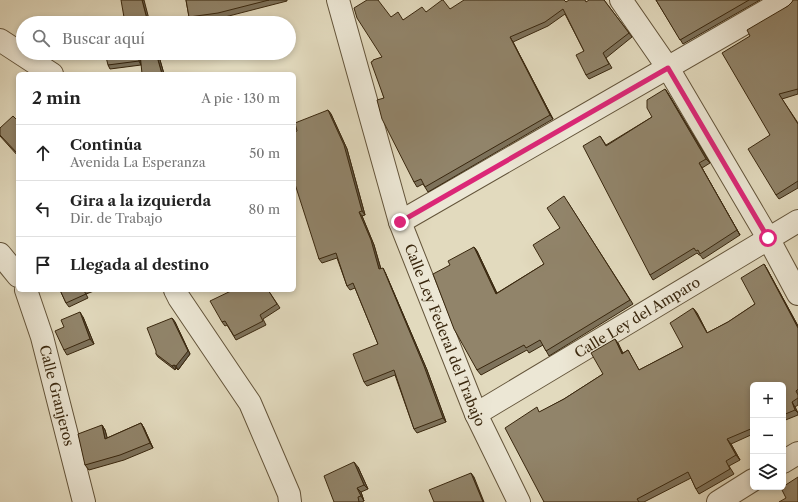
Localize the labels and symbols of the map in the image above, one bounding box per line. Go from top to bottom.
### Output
route end [391,213,409,231]
route start [759,229,777,247]
street label: Calle Ley Federal del Trabajo [400,241,490,429]
street label: Calle Ley del Amparo [571,273,703,362]
street label: Calle Granjeros [35,343,78,448]

